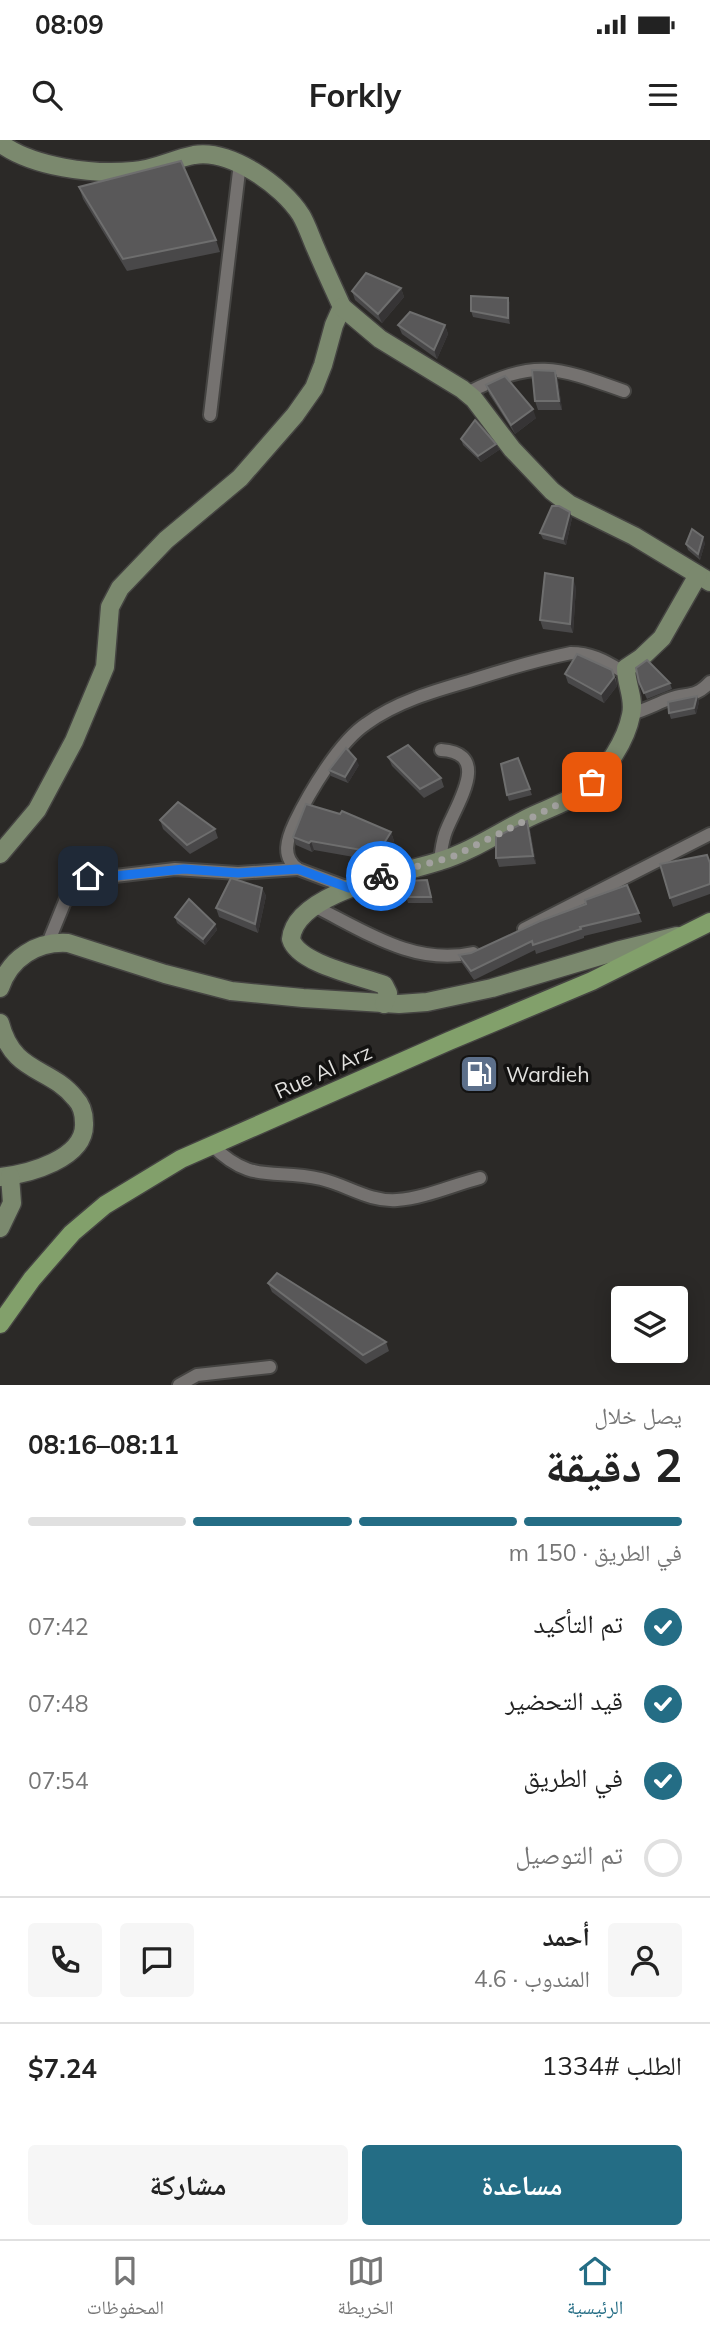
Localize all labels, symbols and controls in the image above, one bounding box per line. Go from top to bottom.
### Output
text: 08:09 [35,8,104,41]
text: Forkly [309,75,401,115]
icon: search [28,76,66,114]
icon: menu [644,76,682,114]
pin [562,752,622,812]
icon: bag [573,763,611,801]
courier [346,841,416,911]
pin [58,846,118,906]
icon: home [69,857,107,895]
icon: bike [362,857,400,895]
street label: Rue Al Arz [270,1038,376,1104]
fuel station icon: Wardieh [458,1053,500,1095]
place label: Wardieh [506,1061,590,1087]
map controls [611,1286,688,1363]
button: layers [611,1286,688,1363]
text: يصل خلال [594,1401,682,1430]
text: 08:11–08:16 [28,1428,179,1461]
text: 2 دقيقة [545,1436,682,1494]
text: في الطريق · 150 m [509,1538,682,1567]
text: تم التأكيد [533,1607,623,1640]
icon: check [644,1608,682,1646]
text: 07:42 [28,1612,88,1641]
text: قيد التحضير [505,1684,623,1717]
icon: check [644,1685,682,1723]
text: 07:48 [28,1689,88,1718]
text: في الطريق [523,1761,623,1794]
icon: check [644,1762,682,1800]
text: 07:54 [28,1766,88,1795]
text: تم التوصيل [515,1838,623,1871]
text: أحمد [542,1920,590,1953]
button: phone [28,1923,102,1997]
button: chat [120,1923,194,1997]
button: person [608,1923,682,1997]
text: المندوب · 4.6 [474,1964,590,1993]
text: الطلب #1334 [542,2049,682,2082]
text: $7.24 [28,2052,97,2085]
button: مشاركة [28,2145,348,2225]
button: مساعدة [362,2145,682,2225]
tab: المحفوظات [87,2252,164,2326]
tab: الخريطة [338,2252,393,2326]
tab: الرئيسية [567,2252,623,2326]

